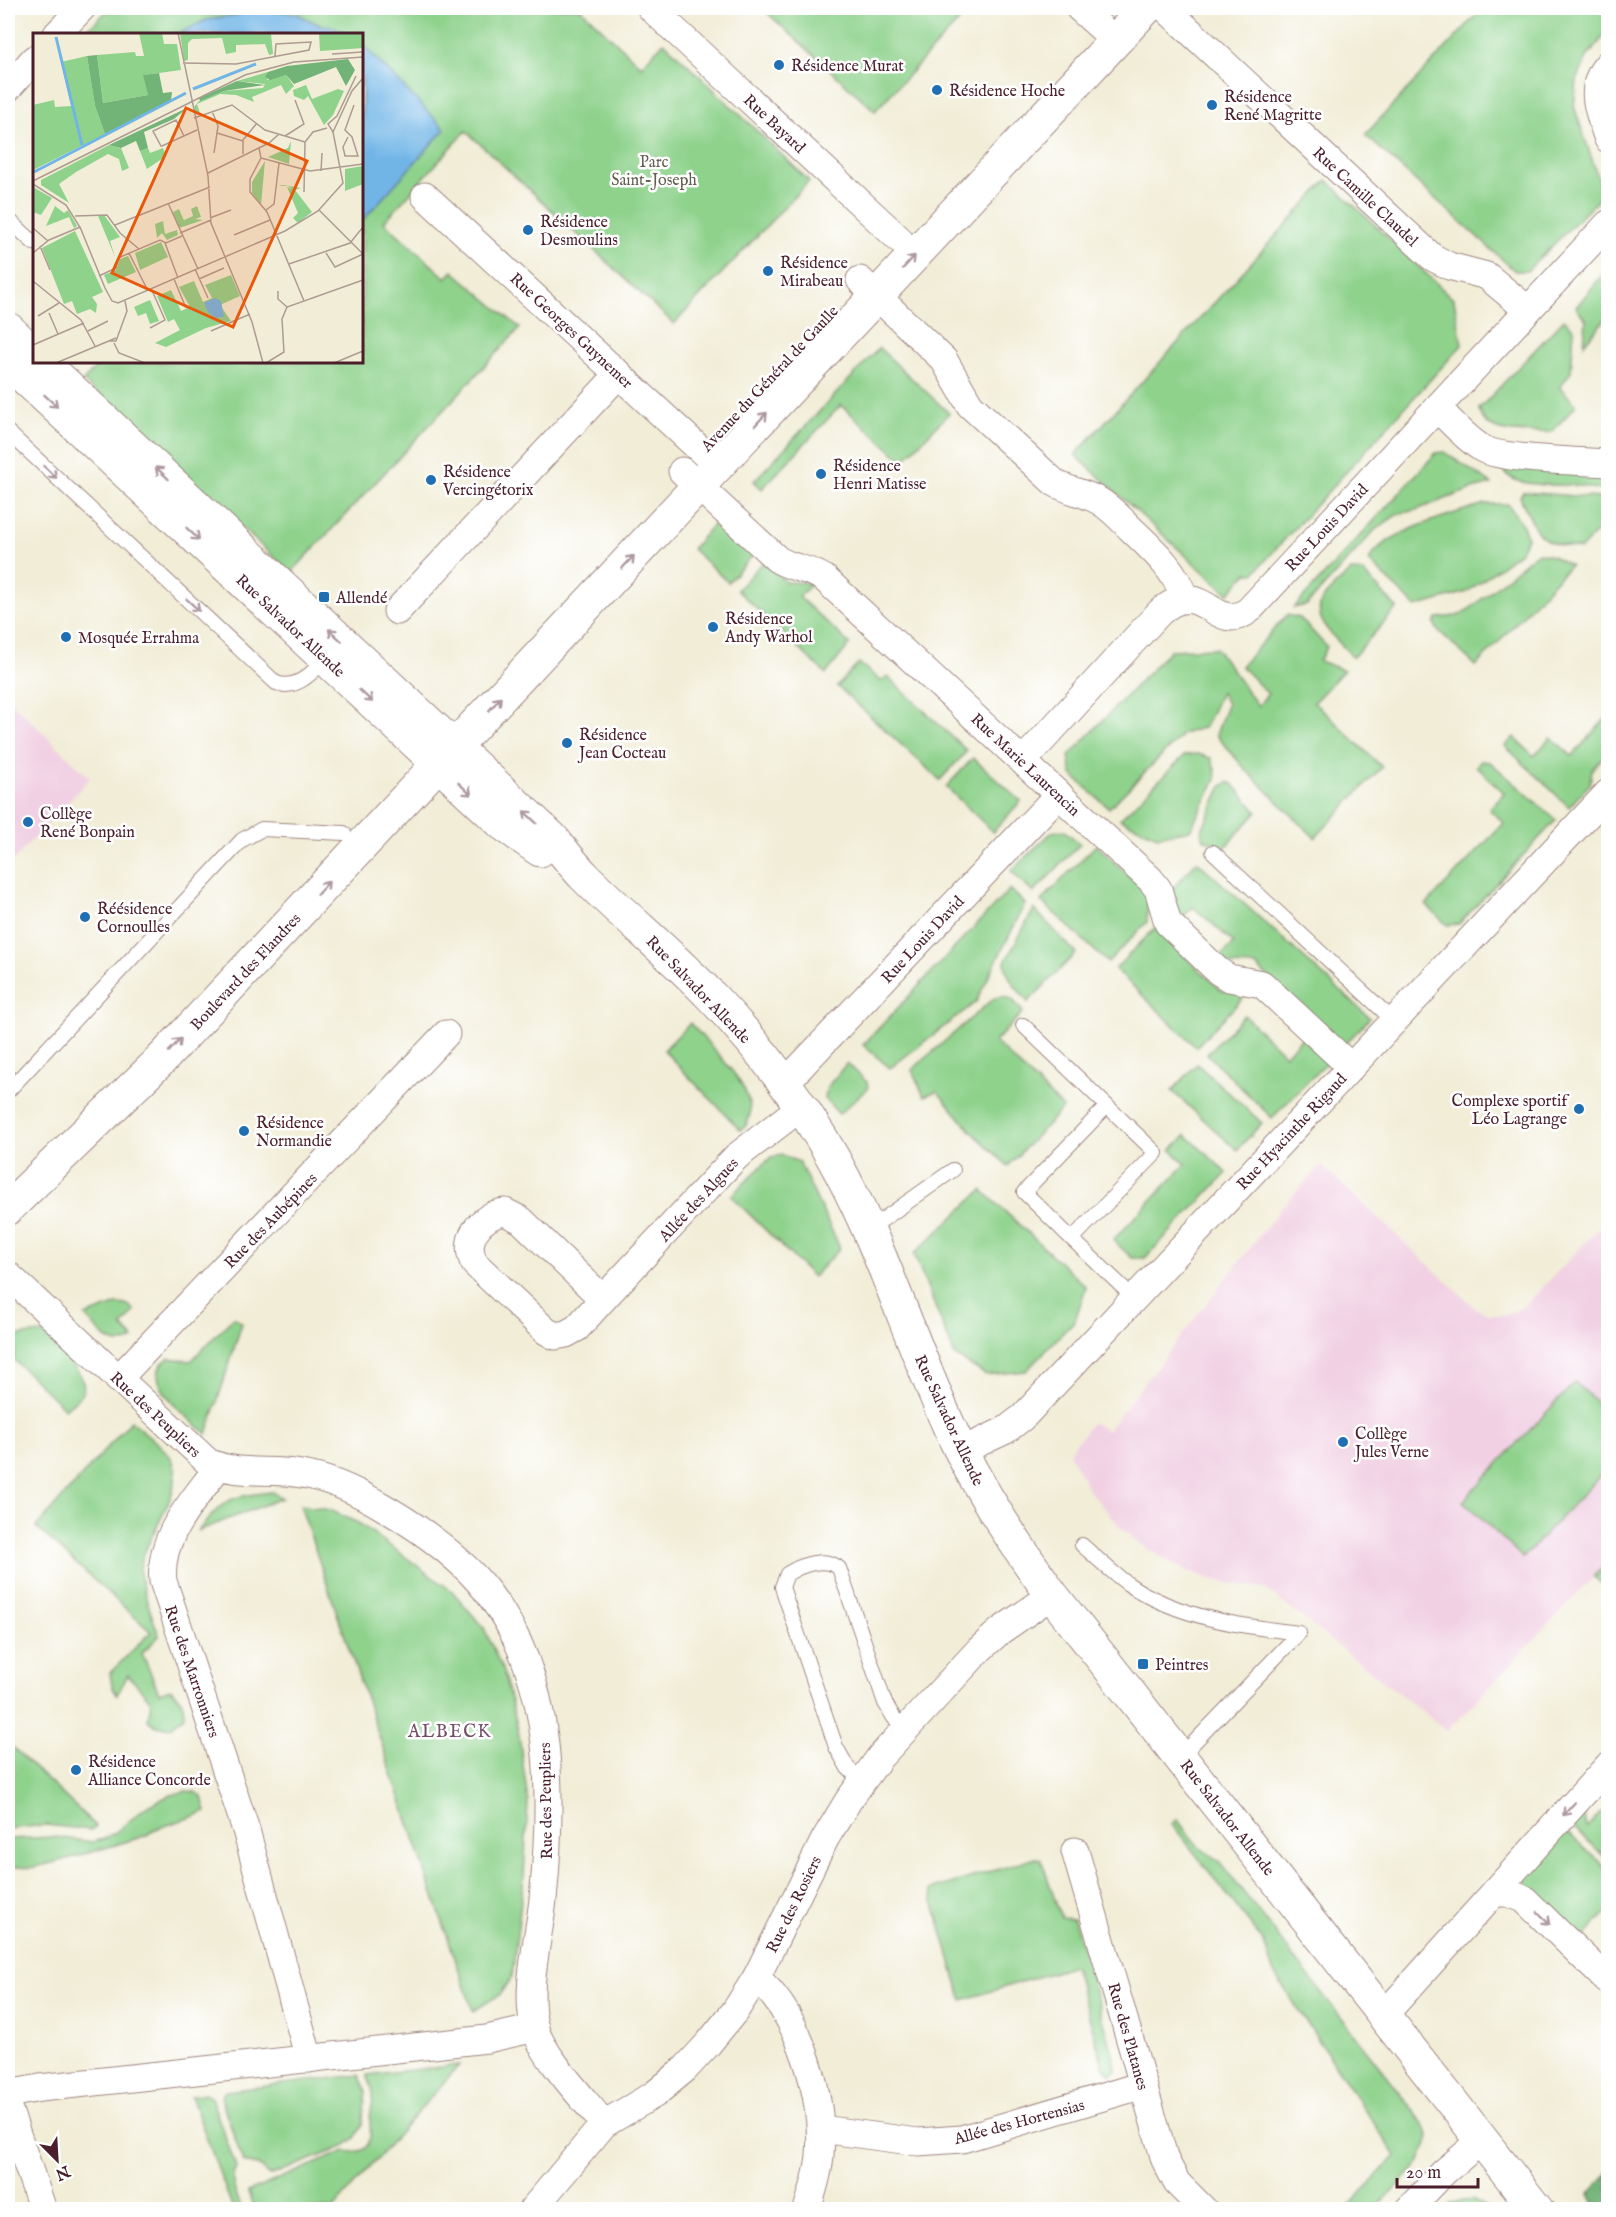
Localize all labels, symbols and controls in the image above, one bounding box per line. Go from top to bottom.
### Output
inset map [33,33,363,363]
place label: Résidence Murat [791,57,904,77]
marker: Résidence Murat [772,58,786,72]
place label: Résidence Hoche [949,82,1065,102]
marker: Résidence Hoche [930,83,944,97]
place label: Résidence René Magritte [1224,88,1322,126]
street label: Rue Bayard [738,91,809,159]
marker: Résidence René Magritte [1205,98,1219,112]
street label: Rue Camille Claudel [1308,143,1422,252]
park label: Parc Saint-Joseph [611,153,697,191]
place label: Résidence Desmoulins [540,213,618,251]
marker: Résidence Desmoulins [521,223,535,237]
place label: Résidence Mirabeau [780,254,848,292]
one-way arrow [902,254,916,269]
marker: Résidence Mirabeau [761,264,775,278]
street label: Rue Georges Guynemer [505,269,636,394]
street label: Avenue du Général de Gaulle [697,302,843,457]
one-way arrow [43,394,58,409]
one-way arrow [754,412,768,427]
place label: Résidence Henri Matisse [833,457,926,495]
place label: Résidence Vercingétorix [442,463,534,501]
one-way arrow [43,465,58,479]
one-way arrow [155,466,170,480]
marker: Résidence Henri Matisse [814,467,828,481]
marker: Résidence Vercingétorix [424,473,438,487]
street label: Rue Louis David [1282,480,1373,576]
one-way arrow [186,527,201,541]
one-way arrow [621,554,635,569]
street label: Rue Salvador Allende [231,571,348,682]
place label: Allendé [335,589,387,609]
marker: Allendé [317,590,331,604]
one-way arrow [185,598,200,612]
place label: Résidence Andy Warhol [724,610,813,648]
marker: Résidence Andy Warhol [706,620,720,634]
one-way arrow [328,628,343,642]
place label: Mosquée Errahma [78,629,199,649]
marker: Mosquée Errahma [59,630,73,644]
one-way arrow [359,689,374,703]
one-way arrow [487,696,502,711]
street label: Rue Marie Laurencin [966,710,1084,822]
place label: Résidence Jean Cocteau [577,726,666,764]
marker: Résidence Jean Cocteau [560,736,574,750]
one-way arrow [457,781,472,795]
place label: Collège René Bonpain [40,805,135,843]
one-way arrow [522,810,537,824]
marker: Collège René Bonpain [21,815,35,829]
one-way arrow [316,880,330,895]
street label: Rue Louis David [878,892,969,988]
place label: Réésidence Cornoulles [97,900,172,938]
street label: Boulevard des Flandres [187,909,306,1035]
marker: Réésidence Cornoulles [78,910,92,924]
street label: Rue Salvador Allende [641,932,754,1048]
one-way arrow [168,1038,182,1053]
street label: Rue Hyacinthe Rigaud [1233,1069,1352,1195]
place label: Complexe sportif Léo Lagrange [1452,1092,1570,1130]
marker: Complexe sportif Léo Lagrange [1572,1102,1586,1116]
place label: Résidence Normandie [256,1114,332,1152]
marker: Résidence Normandie [237,1124,251,1138]
street label: Allée des Algues [655,1154,744,1247]
street label: Rue des Aubépines [221,1169,323,1274]
street label: Rue Salvador Allende [909,1352,987,1490]
street label: Rue des Peupliers [105,1368,204,1463]
place label: Collège Jules Verne [1353,1425,1429,1463]
marker: Collège Jules Verne [1336,1435,1350,1449]
street label: Rue des Marronniers [159,1603,223,1741]
place label: Peintres [1155,1656,1209,1676]
marker: Peintres [1136,1657,1150,1671]
district label: ALBECK [407,1721,492,1744]
street label: Rue des Peupliers [536,1742,558,1860]
place label: Résidence Alliance Concorde [87,1753,211,1791]
street label: Rue Salvador Allende [1175,1756,1278,1880]
marker: Résidence Alliance Concorde [69,1763,83,1777]
one-way arrow [1562,1801,1576,1816]
street label: Rue des Rosiers [763,1853,827,1957]
one-way arrow [1536,1911,1551,1926]
street label: Rue des Platanes [1102,1981,1152,2093]
street label: Allée des Hortensias [951,2096,1087,2150]
north arrow [27,2130,87,2190]
scale bar [1397,2151,1478,2189]
text: N [52,2160,74,2184]
text: 20 m [1406,2162,1441,2185]

